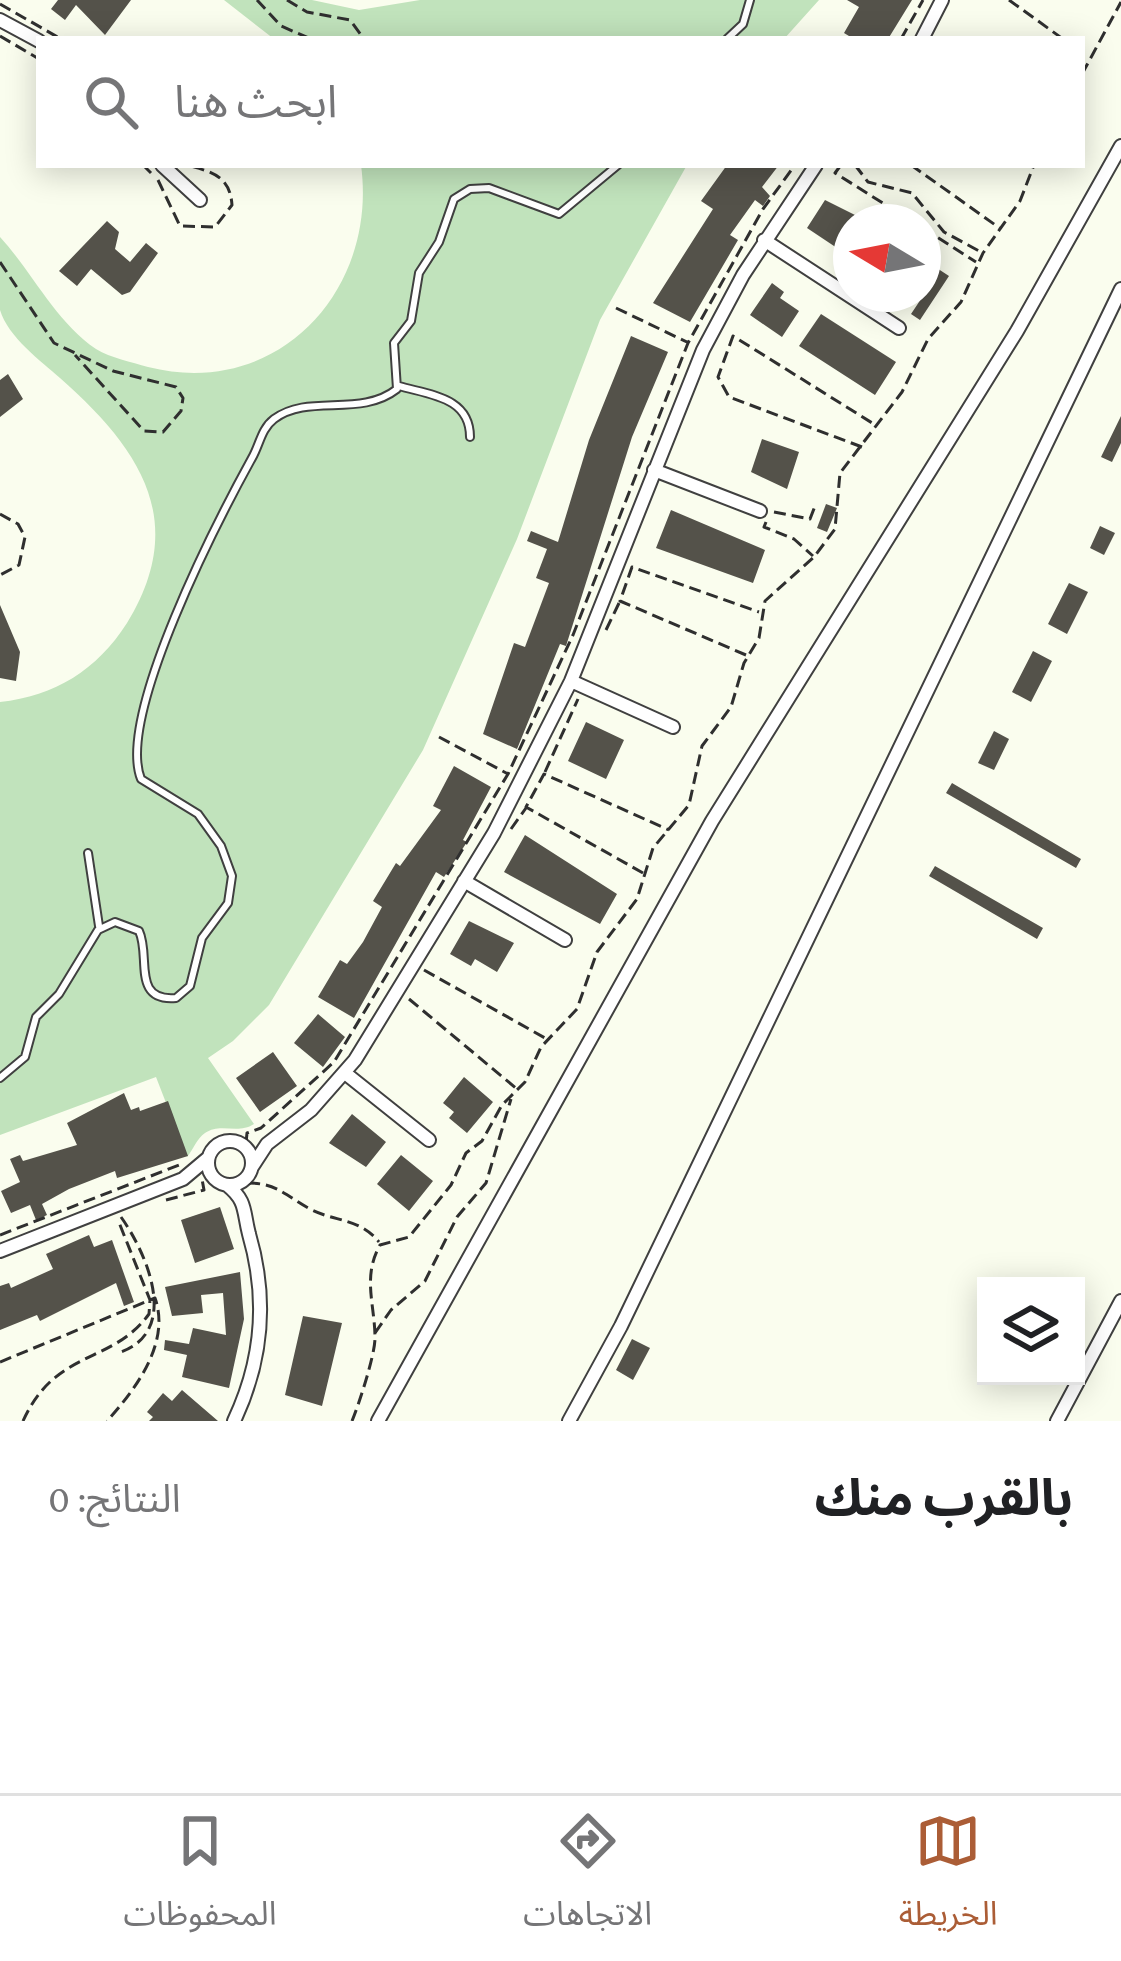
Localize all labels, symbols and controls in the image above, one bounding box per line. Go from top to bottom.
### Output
search box [36,36,1085,168]
icon: search [78,69,144,135]
text: ابحث هنا [174,77,337,127]
north arrow [833,204,941,312]
map controls [977,1277,1085,1385]
button: layers [977,1277,1085,1385]
text: بالقرب منك [815,1469,1073,1526]
text: النتائج: 0 [48,1477,181,1520]
tab: المحفوظات [123,1808,277,1949]
tab: الاتجاهات [523,1808,652,1949]
tab: الخريطة [899,1808,998,1949]

